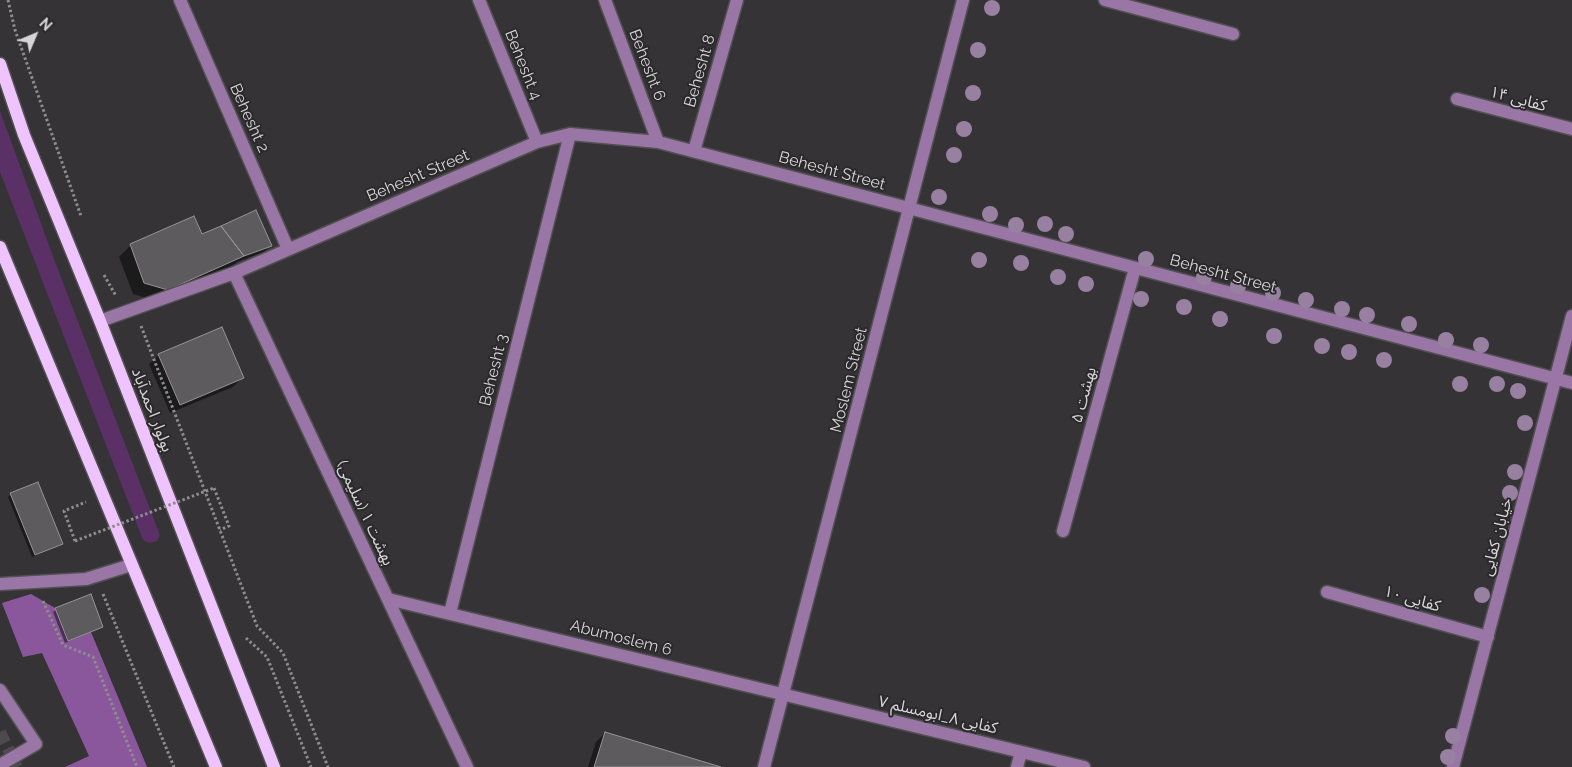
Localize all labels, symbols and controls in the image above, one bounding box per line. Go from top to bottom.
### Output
north arrow [10,10,60,60]
text: N [36,15,55,34]
street label: Behesht 4 [500,27,546,103]
street label: Behesht 6 [625,27,669,103]
street label: Behesht 8 [680,32,720,110]
street label: Behesht 2 [225,81,273,155]
street label: کفایی ۱۴ [1487,82,1549,116]
street label: Behesht Street [364,146,472,206]
street label: Behesht Street [777,148,887,194]
street label: Behesht Street [1168,251,1278,297]
street label: Moslem Street [827,325,871,435]
street label: Behesht 3 [476,332,512,408]
street label: بولوار احمدآباد [127,365,177,455]
street label: بهشت ۵ [1067,365,1101,425]
street label: بهشت ۱ (سلیمی) [332,457,398,569]
street label: خیابان کفایی [1477,496,1517,578]
street label: کفایی ۱۰ [1381,582,1443,616]
street label: Abumoslem 6 [568,616,674,660]
street label: کفایی ۸_ابومسلم ۷ [876,692,1000,738]

